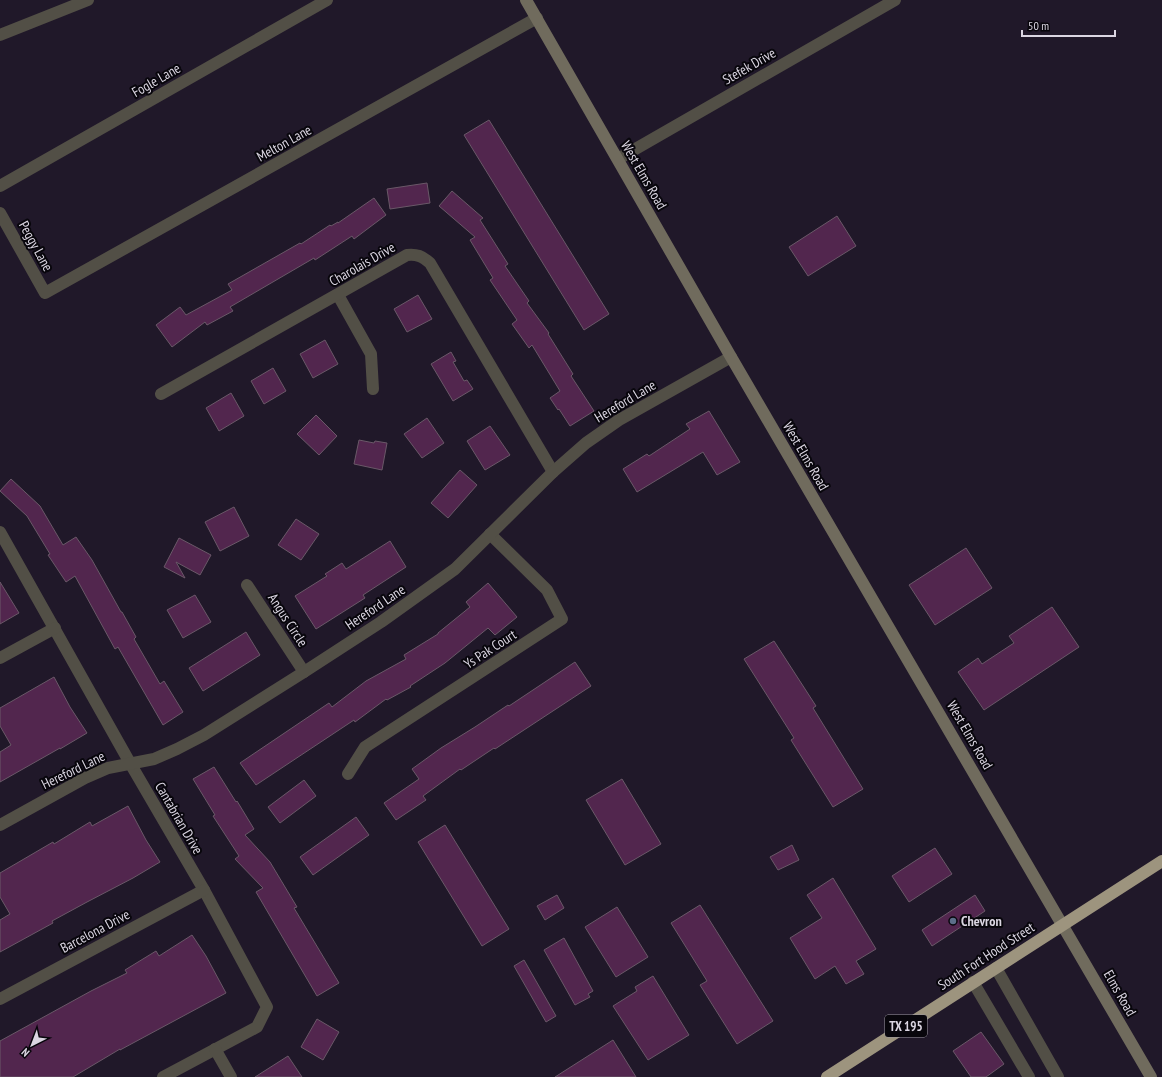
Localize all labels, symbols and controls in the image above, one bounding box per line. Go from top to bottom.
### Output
scale bar [1022,12,1115,38]
text: 50 m [1028,18,1049,33]
street label: Stefek Drive [719,44,779,88]
street label: Fogle Lane [129,59,184,101]
street label: Melton Lane [253,120,315,165]
street label: West Elms Road [617,138,671,212]
street label: Peggy Lane [15,218,57,274]
street label: Charolais Drive [326,238,398,290]
street label: Hereford Lane [591,376,659,426]
street label: West Elms Road [779,419,833,493]
street label: Hereford Lane [342,580,409,634]
street label: Angus Circle [264,590,312,650]
street label: Ys Pak Court [460,625,520,673]
street label: West Elms Road [943,698,997,772]
street label: Hereford Lane [38,747,108,793]
street label: Cantabrian Drive [151,779,207,858]
street label: Barcelona Drive [57,905,133,957]
place label: Chevron [961,912,1002,930]
marker: Chevron [948,916,958,926]
street label: South Fort Hood Street [934,918,1038,994]
street label: Elms Road [1100,967,1140,1019]
road number: TX 195 [885,1015,927,1037]
north arrow [12,1025,52,1065]
text: N [18,1045,32,1060]

